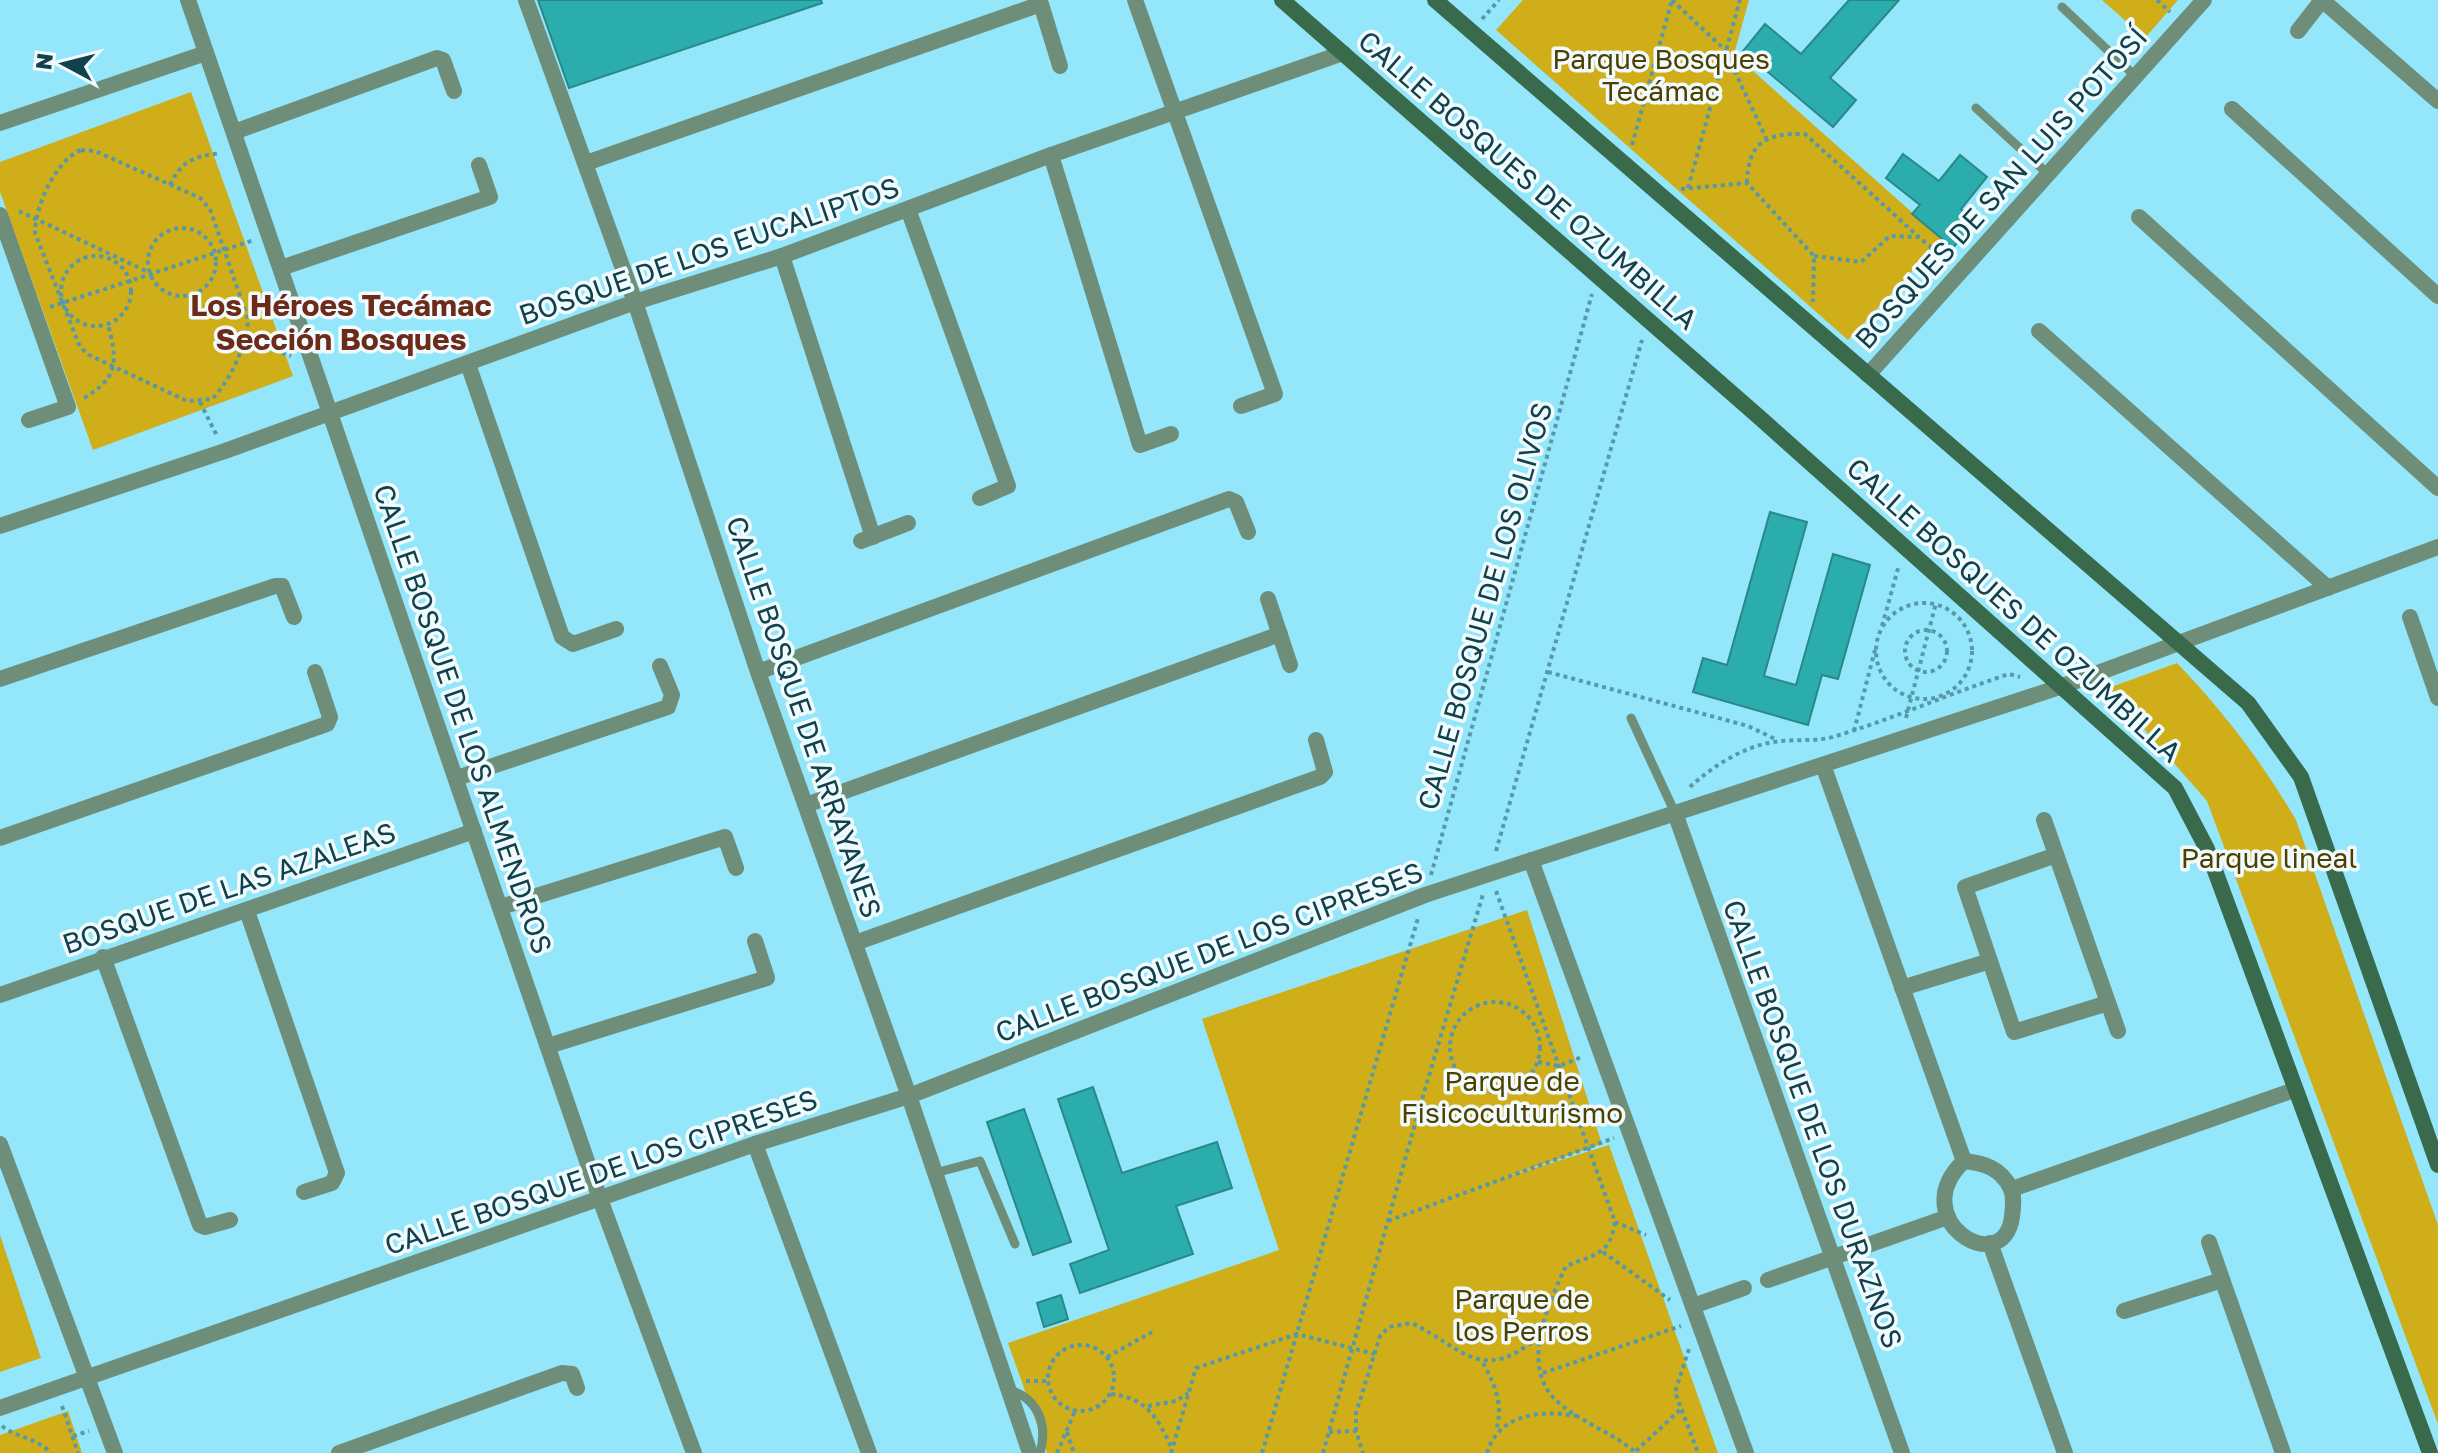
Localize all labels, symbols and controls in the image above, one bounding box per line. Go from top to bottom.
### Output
street label: BOSQUES DE SAN LUIS POTOSÍ [1848,19,2154,355]
street label: CALLE BOSQUES DE OZUMBILLA [1352,23,1705,336]
north arrow [24,24,104,104]
park label: Parque Bosques Tecámac [1552,42,1770,107]
text: N [29,52,58,71]
street label: BOSQUE DE LOS EUCALIPTOS [515,170,903,331]
district label: Los Héroes Tecámac Sección Bosques [190,287,492,357]
street label: CALLE BOSQUE DE LOS OLIVOS [1410,398,1559,813]
street label: CALLE BOSQUES DE OZUMBILLA [1840,451,2188,769]
street label: CALLE BOSQUE DE LOS ALMENDROS [367,480,560,958]
street label: CALLE BOSQUE DE ARRAYANES [720,512,889,922]
street label: BOSQUE DE LAS AZALEAS [58,815,400,960]
park label: Parque lineal [2181,841,2357,874]
street label: CALLE BOSQUE DE LOS CIPRESES [990,855,1427,1048]
street label: CALLE BOSQUE DE LOS DURAZNOS [1717,895,1910,1352]
park label: Parque de Fisicoculturismo [1401,1064,1623,1129]
street label: CALLE BOSQUE DE LOS CIPRESES [380,1082,821,1261]
park label: Parque de los Perros [1454,1282,1590,1347]

